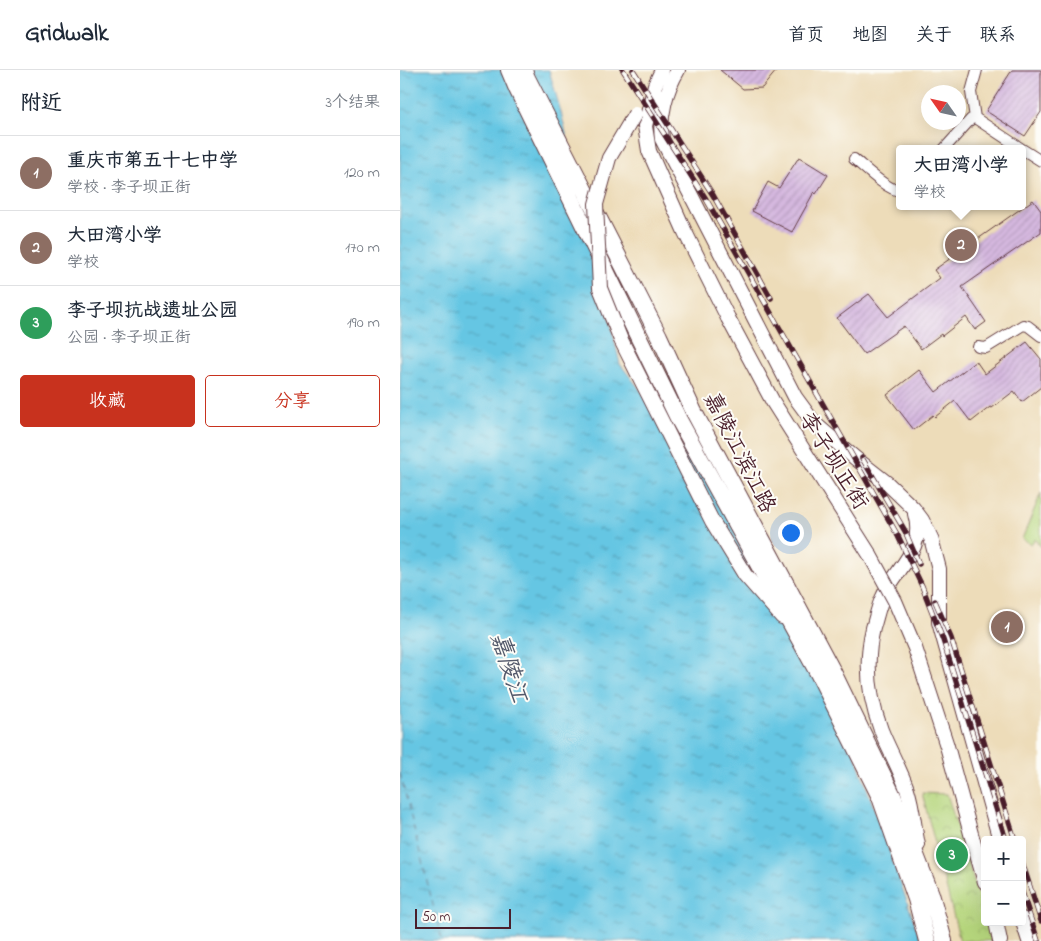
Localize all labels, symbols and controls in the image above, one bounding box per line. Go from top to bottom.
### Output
text: Gridwalk [25,17,109,52]
text: 首页 [788,23,824,49]
text: 地图 [852,23,888,49]
text: 关于 [916,23,952,49]
text: 联系 [980,23,1016,49]
north arrow [921,85,966,130]
text: 附近 [20,89,62,119]
text: 3个结果 [325,91,380,115]
popup [896,145,1026,210]
text: 重庆市第五十七中学 [67,148,238,175]
text: 大田湾小学 [913,153,1009,180]
text: 1 [33,161,39,185]
text: 120 m [344,161,380,185]
text: 学校 · 李子坝正街 [67,176,190,200]
text: 学校 [913,181,946,205]
text: 大田湾小学 [67,223,162,250]
pin: 2 [945,226,977,264]
text: 2 [32,236,40,260]
text: 170 m [345,236,380,260]
text: 学校 [67,251,99,275]
text: 李子坝抗战遗址公园 [67,298,238,325]
text: 3 [33,311,39,335]
text: 190 m [347,311,380,335]
text: 公园 · 李子坝正街 [67,326,190,350]
button: 收藏 [20,375,195,427]
button: 分享 [205,375,380,427]
street label: 嘉陵江滨江路 [694,387,783,519]
street label: 李子坝正街 [790,406,875,517]
your location [778,520,804,546]
pin: 1 [991,608,1023,646]
water label: 嘉陵江 [480,628,536,708]
pin: 3 [936,836,968,874]
map controls [981,836,1026,926]
button: + [981,836,1026,881]
button: − [981,881,1026,926]
scale bar [415,906,511,929]
text: 50 m [422,907,450,928]

